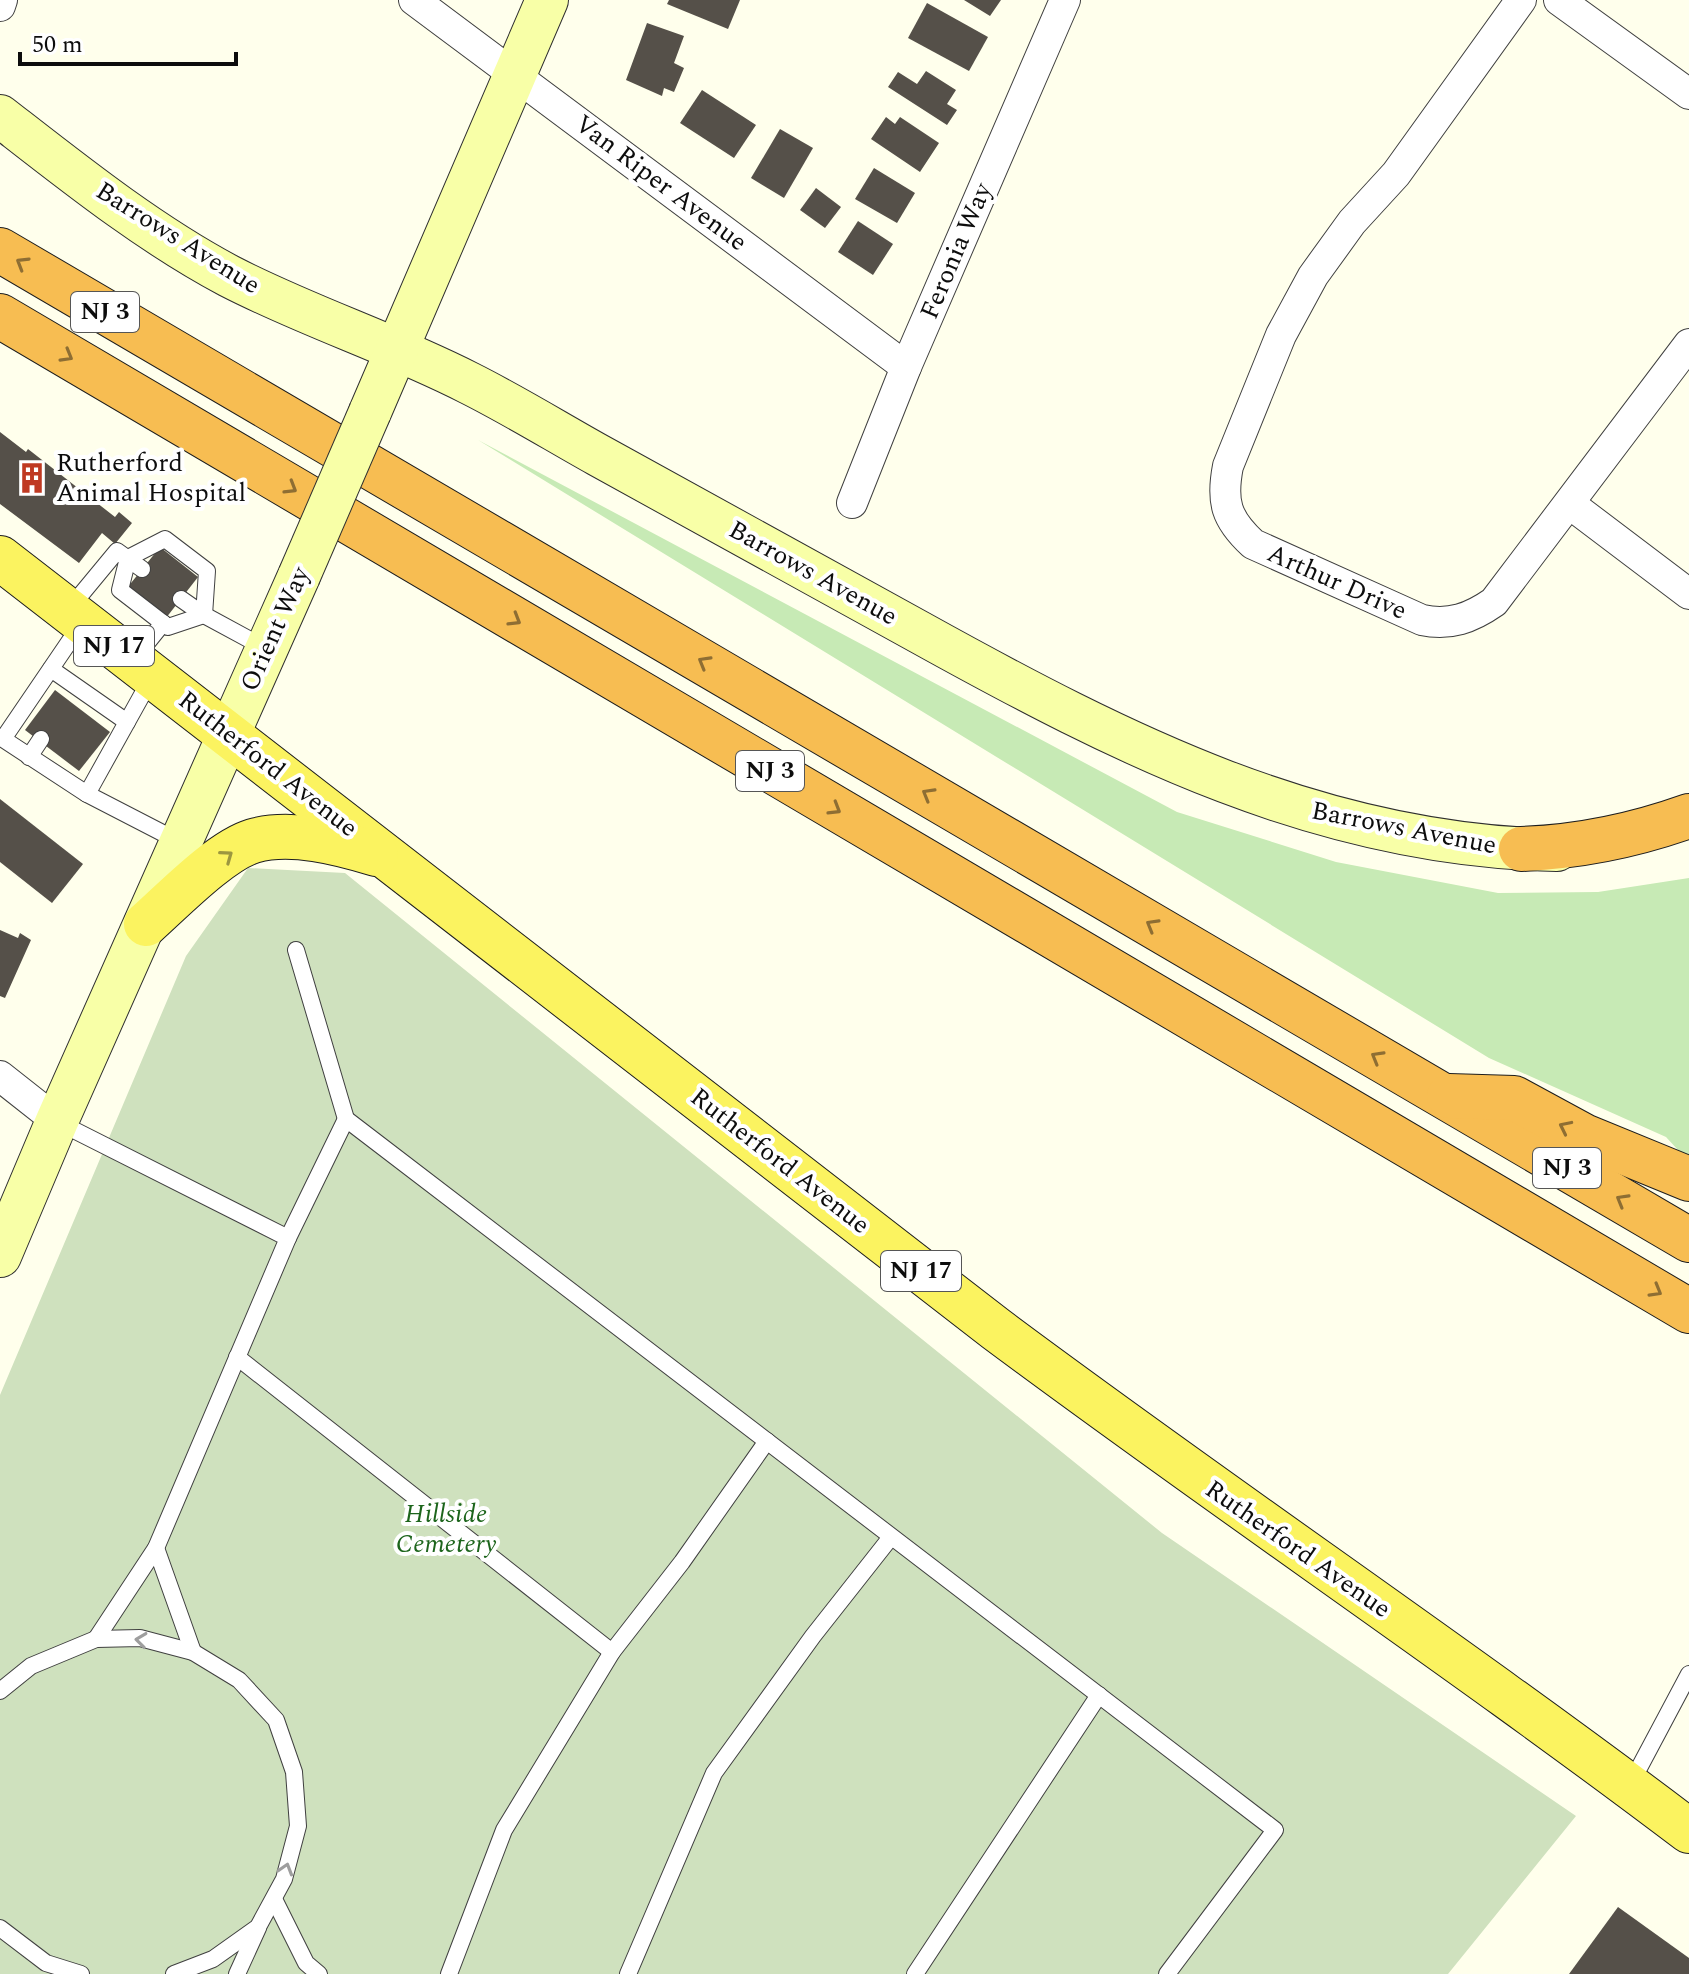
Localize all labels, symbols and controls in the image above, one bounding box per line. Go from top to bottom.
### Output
scale bar [20,16,236,66]
text: 50 m [32,27,83,63]
street label: Van Riper Avenue [566,105,756,261]
street label: Barrows Avenue [88,171,268,305]
street label: Feronia Way [909,175,1003,325]
one-way arrow [16,257,31,273]
road number: NJ 3 [71,292,139,332]
one-way arrow [58,346,73,362]
place label: Rutherford Animal Hospital [56,443,246,513]
building icon: Rutherford Animal Hospital [15,461,49,495]
one-way arrow [282,478,297,494]
street label: Barrows Avenue [721,510,905,636]
street label: Arthur Drive [1261,533,1413,631]
street label: Orient Way [230,559,321,698]
one-way arrow [506,610,521,626]
road number: NJ 17 [74,626,154,666]
one-way arrow [698,656,713,672]
street label: Rutherford Avenue [169,681,367,847]
road number: NJ 3 [736,751,804,791]
one-way arrow [922,788,937,804]
street label: Barrows Avenue [1308,790,1500,866]
one-way arrow [826,800,841,815]
one-way arrow [218,851,232,865]
one-way arrow [1146,919,1161,935]
one-way arrow [1371,1051,1386,1067]
street label: Rutherford Avenue [681,1078,879,1244]
one-way arrow [1559,1121,1574,1137]
road number: NJ 3 [1533,1148,1601,1188]
one-way arrow [1616,1195,1631,1210]
road number: NJ 17 [881,1251,961,1291]
one-way arrow [1647,1281,1662,1297]
street label: Rutherford Avenue [1197,1470,1399,1628]
park label: Hillside Cemetery [396,1494,497,1564]
one-way arrow [134,1632,147,1649]
one-way arrow [277,1863,293,1877]

